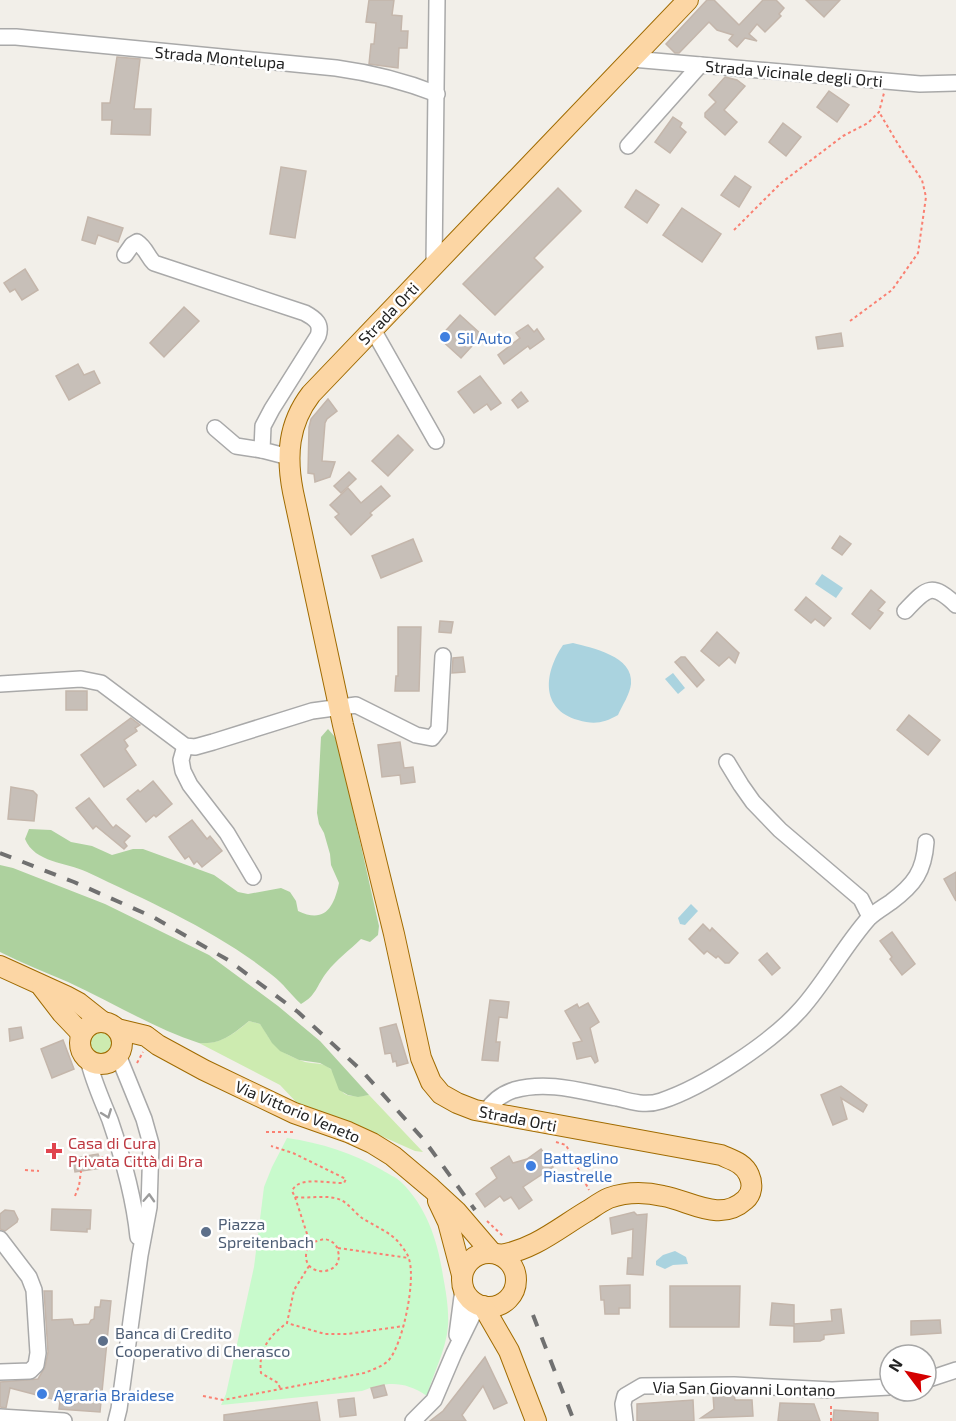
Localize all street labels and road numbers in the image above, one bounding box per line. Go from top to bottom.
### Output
street label: Strada Montelupa [154,42,286,72]
street label: Strada Vicinale degli Orti [705,56,883,90]
street label: Strada Orti [354,278,422,348]
street label: Via Vittorio Veneto [233,1076,363,1146]
street label: Strada Orti [477,1101,559,1135]
street label: Via San Giovanni Lontano [652,1377,836,1399]

